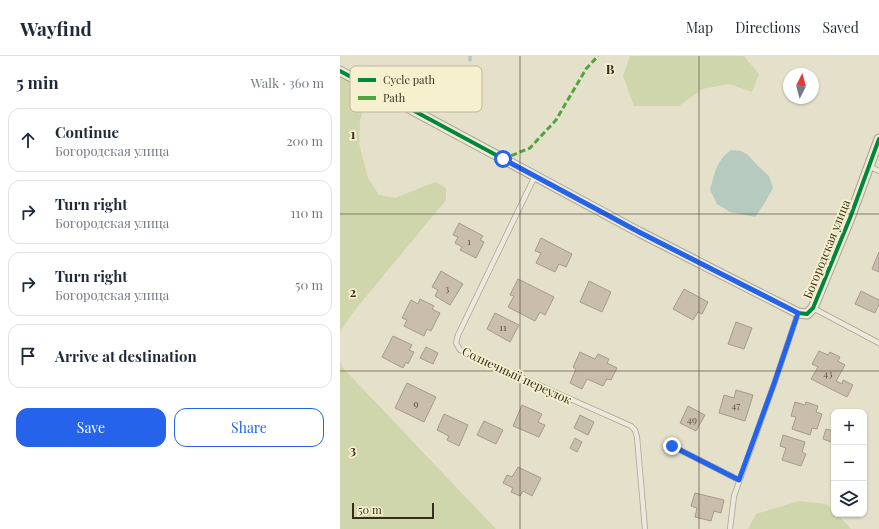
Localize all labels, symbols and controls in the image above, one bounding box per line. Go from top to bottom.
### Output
text: Wayfind [20,15,92,41]
text: Map [686,18,713,37]
text: Directions [735,18,801,37]
text: Saved [823,18,859,37]
text: B [606,60,615,77]
legend [350,66,482,112]
north arrow [783,68,819,104]
text: 5 min [16,71,59,93]
text: Cycle path [383,72,435,87]
text: Walk · 360 m [251,74,324,91]
text: Path [383,90,406,105]
text: Continue [55,122,119,142]
text: 1 [351,125,356,142]
icon: ahead [17,129,39,151]
text: 200 m [286,132,323,149]
text: Богородская улица [55,142,169,159]
route start [494,150,512,168]
text: Turn right [55,194,128,214]
street label: Богородская улица [799,197,853,301]
icon: right [17,201,39,223]
text: 110 m [291,204,323,221]
text: Богородская улица [55,214,169,231]
house number: 1 [467,234,471,248]
text: Turn right [55,266,128,286]
icon: right [17,273,39,295]
text: 50 m [295,276,323,293]
house number: 3 [445,281,450,295]
text: 2 [350,283,357,300]
text: Богородская улица [55,286,169,303]
house number: 11 [499,320,507,334]
street label: Солнечный переулок [460,343,574,407]
icon: arrive [17,345,39,367]
text: Arrive at destination [55,346,197,366]
house number: 43 [823,366,833,380]
house number: 9 [413,396,419,410]
house number: 47 [732,398,740,412]
button: Save [16,408,166,447]
button: Share [174,408,324,447]
map controls [831,409,867,517]
button: + [831,409,867,445]
house number: 49 [687,412,697,426]
route end [663,437,681,455]
text: 3 [350,441,356,458]
button: − [831,445,867,481]
button: layers [831,481,867,517]
scale bar [352,501,434,520]
text: 50 m [358,502,382,517]

